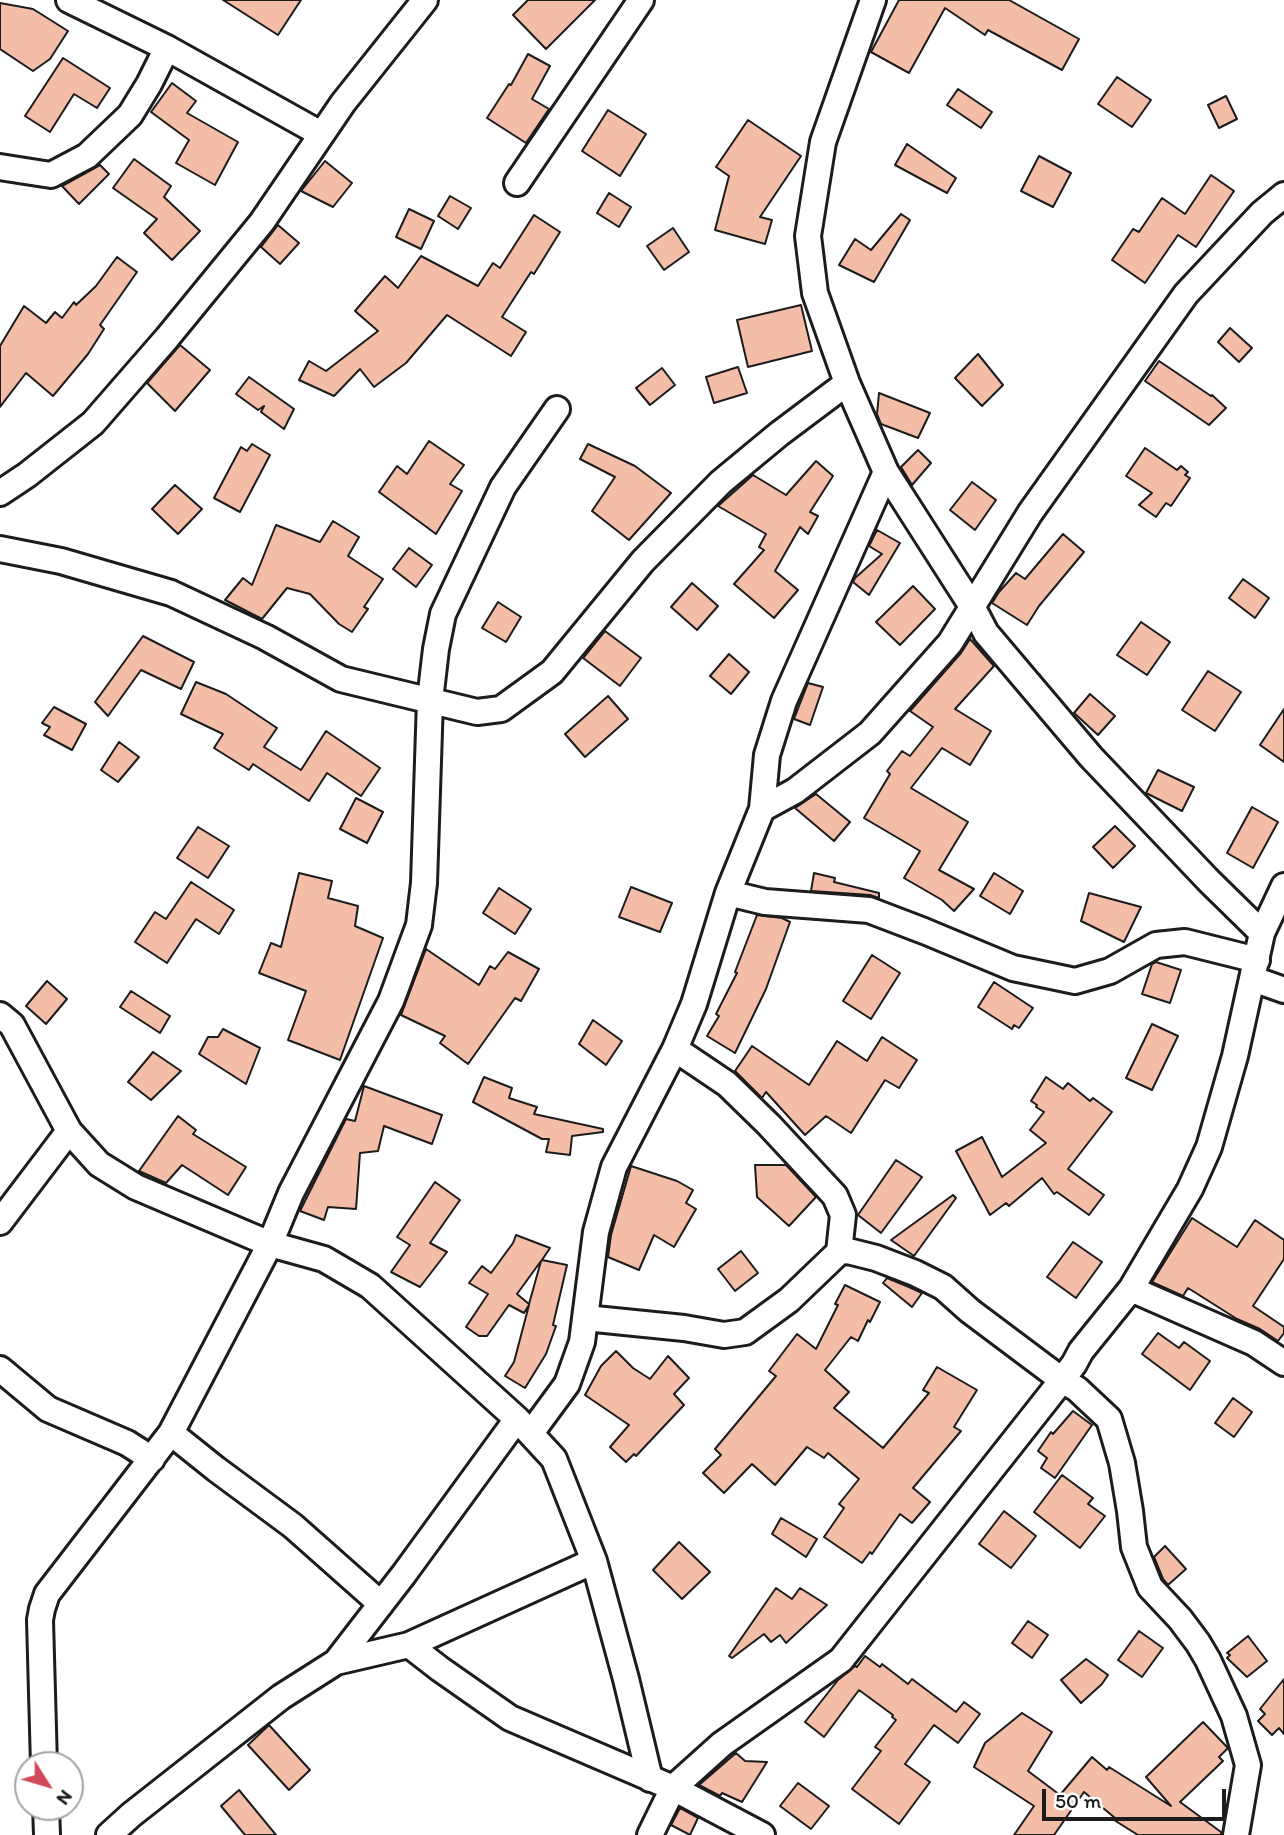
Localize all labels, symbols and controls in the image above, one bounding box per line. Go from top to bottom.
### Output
north arrow [14,1751,84,1821]
scale bar [1046,1776,1230,1820]
text: N [52,1786,78,1810]
text: 50 m [1055,1788,1101,1813]

